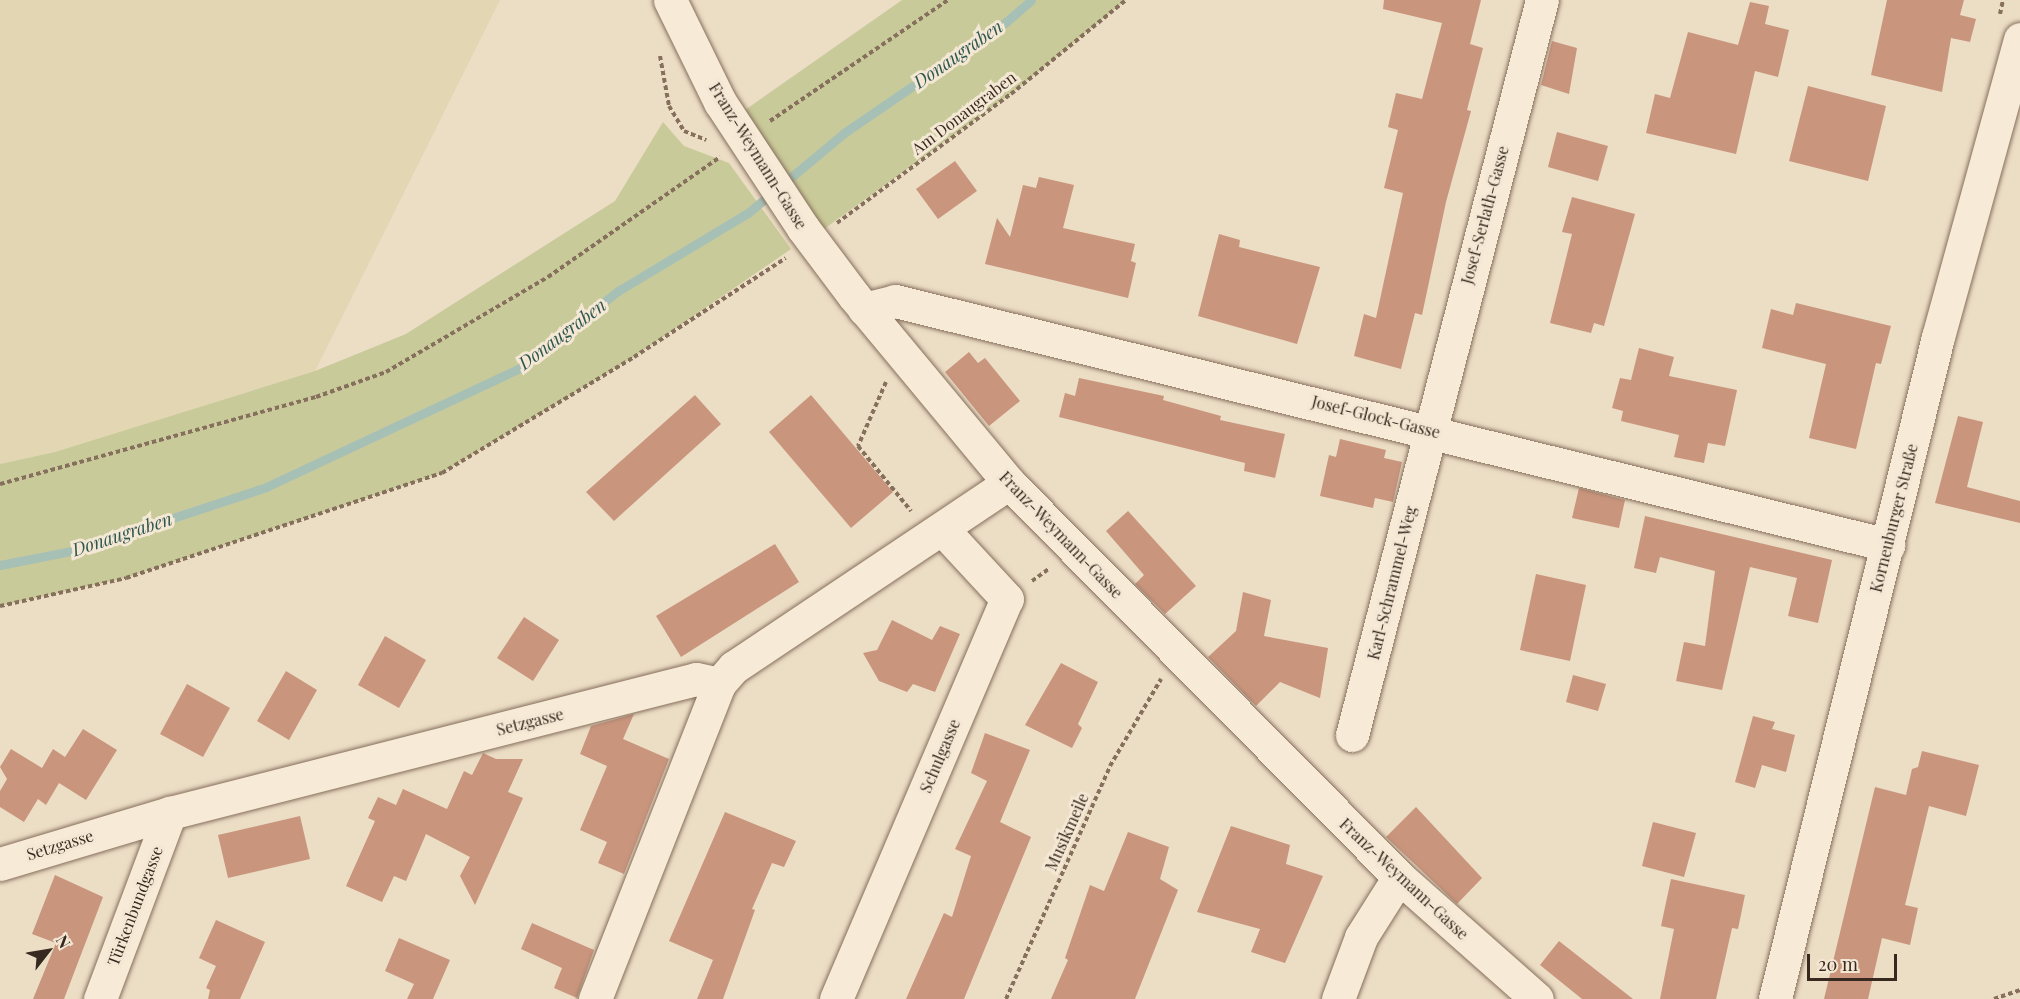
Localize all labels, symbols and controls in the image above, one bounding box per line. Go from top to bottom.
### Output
water label: Donaugraben [909,15,1007,93]
street label: Am Donaugraben [908,68,1020,158]
street label: Franz-Weymann-Gasse [705,79,811,233]
street label: Josef-Serlath-Gasse [1457,144,1513,286]
water label: Donaugraben [514,294,610,374]
street label: Josef-Glock-Gasse [1310,392,1442,442]
street label: Korneuburger Straße [1866,441,1922,595]
street label: Franz-Weymann-Gasse [995,467,1127,603]
street label: Karl-Schrammel-Weg [1364,504,1420,662]
water label: Donaugraben [69,508,175,560]
street label: Setzgasse [494,704,566,740]
street label: Schulgasse [916,716,964,796]
street label: Musikmeile [1041,790,1093,874]
street label: Franz-Weymann-Gasse [1336,814,1472,944]
street label: Setzgasse [24,826,96,864]
street label: Türkenbundgasse [103,843,167,969]
north arrow [18,921,78,981]
text: N [52,931,76,952]
scale bar [1810,942,1900,980]
text: 20 m [1818,952,1858,976]

